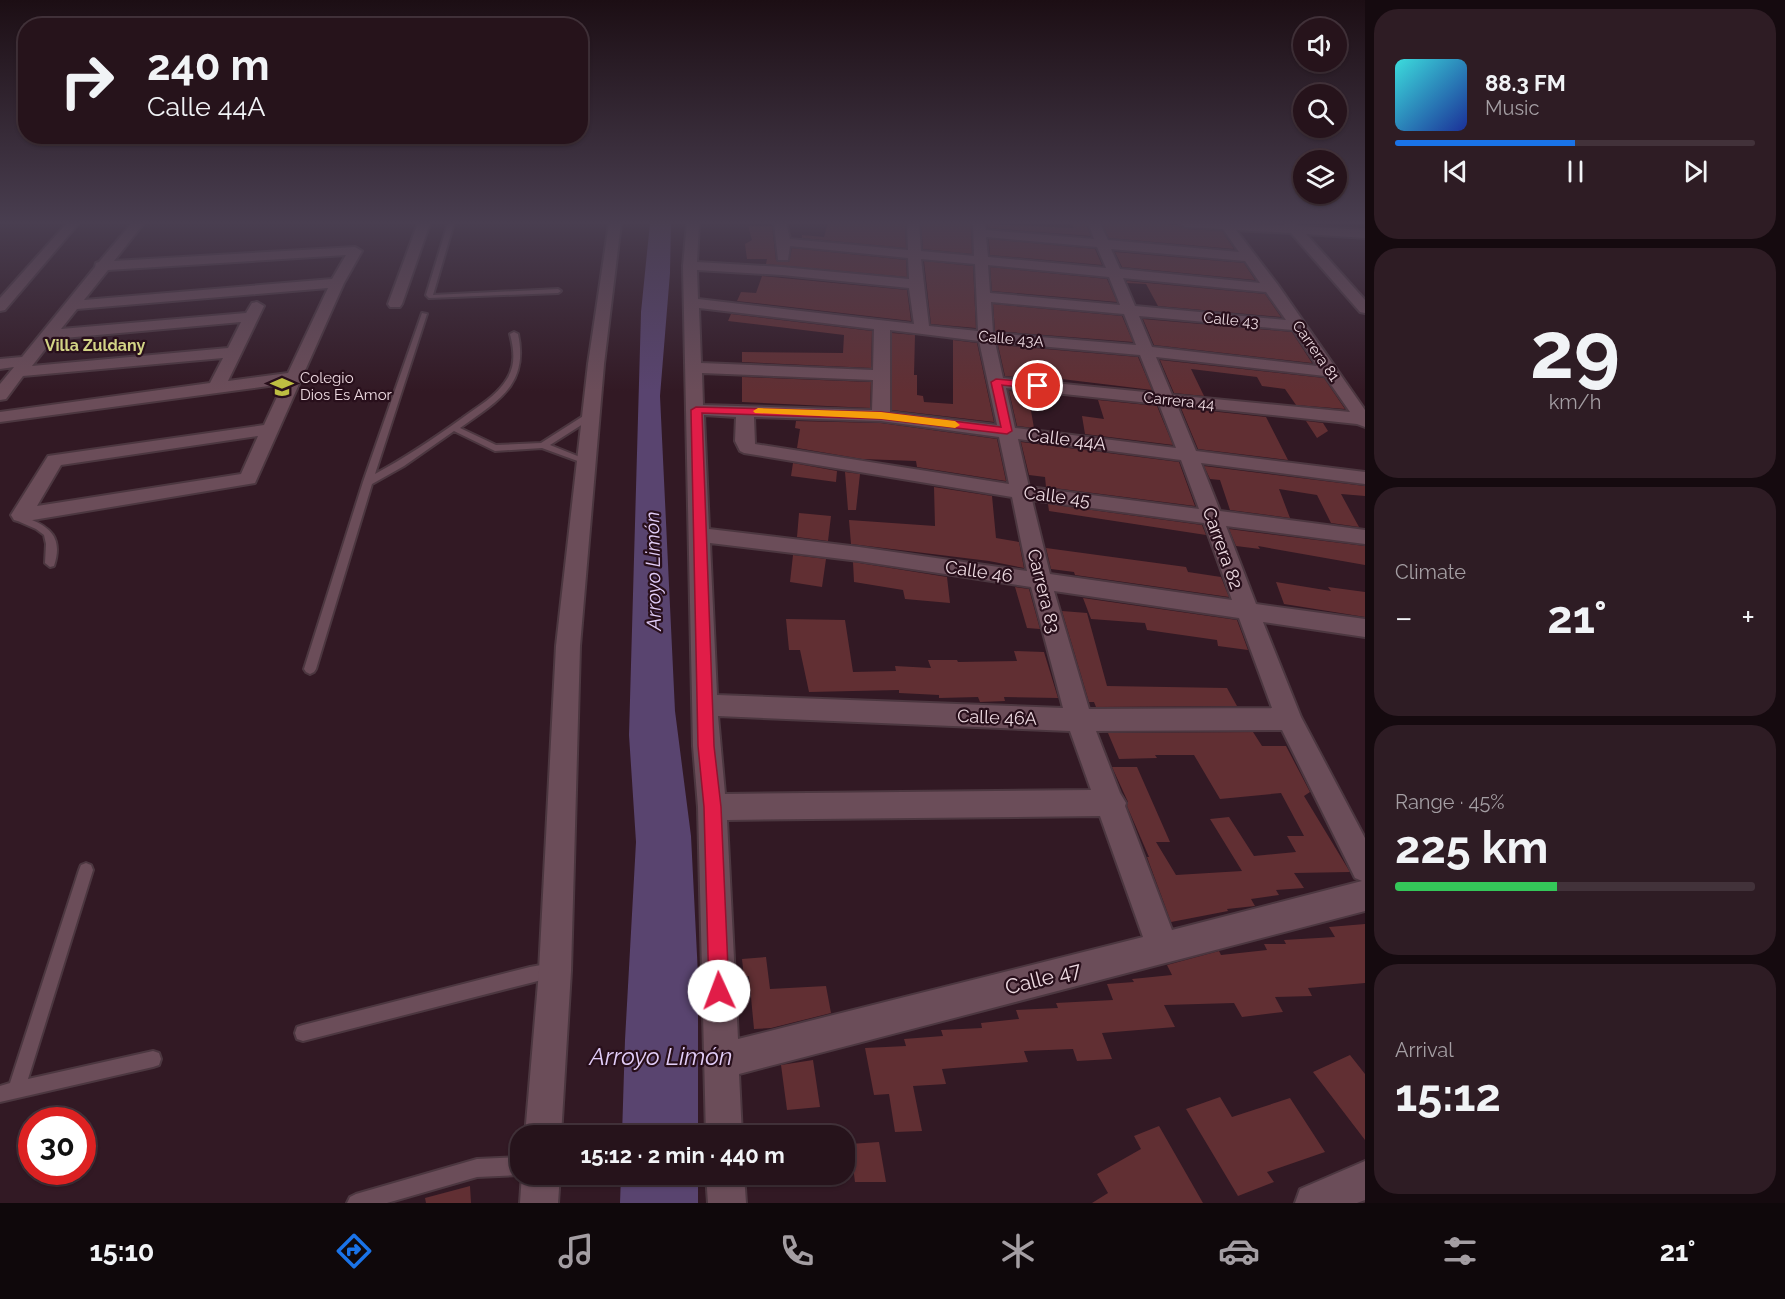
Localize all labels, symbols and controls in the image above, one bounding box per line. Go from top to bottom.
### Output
map controls [1293,18,1347,204]
button: sound [1293,18,1347,72]
text: 240 m [147,41,270,90]
icon: right [48,42,126,120]
text: 88.3 FM [1485,70,1566,96]
button: search [1293,84,1347,138]
text: Calle 44A [147,91,265,122]
text: Music [1485,96,1539,120]
button: layers [1293,150,1347,204]
icon: previous [1439,155,1472,188]
icon: pause [1559,155,1592,188]
icon: next [1679,155,1712,188]
text: 29 [1530,305,1620,396]
street label: Calle 43 [1203,309,1259,331]
street label: Carrera 81 [1289,317,1344,385]
street label: Calle 43A [978,327,1044,351]
district label: Villa Zuldany [45,336,146,355]
pin [1012,360,1063,411]
place label: Colegio Dios Es Amor [300,369,393,404]
icon: arrive [1021,369,1054,402]
school or university icon: Colegio Dios Es Amor [269,374,295,400]
street label: Carrera 44 [1143,388,1215,414]
text: km/h [1549,390,1601,414]
street label: Calle 44A [1027,424,1107,454]
street label: Calle 45 [1023,482,1092,511]
street label: Carrera 82 [1198,504,1248,592]
water label: Arroyo Limón [640,511,666,632]
street label: Carrera 83 [1023,547,1065,635]
street label: Calle 46 [944,556,1014,586]
text: Climate [1395,560,1466,584]
text: 21° [1547,591,1607,644]
text: − [1395,598,1413,637]
text: + [1741,598,1755,637]
street label: Calle 46A [957,705,1037,729]
text: Range · 45% [1395,790,1505,814]
text: 225 km [1395,821,1549,874]
street label: Calle 47 [1002,956,1084,1000]
position arrow [687,959,751,1023]
text: Arrival [1395,1038,1454,1062]
water label: Arroyo Limón [587,1042,733,1071]
text: 15:12 [1395,1069,1501,1122]
speed limit sign: 30 [18,1107,96,1185]
text: 15:12 · 2 min · 440 m [580,1142,785,1168]
icon: directions [333,1230,375,1272]
icon: music [555,1230,597,1272]
icon: phone [776,1230,818,1272]
icon: climate [997,1230,1039,1272]
icon: car [1218,1230,1260,1272]
icon: filters [1439,1230,1481,1272]
text: 15:10 [90,1236,154,1267]
text: 21° [1660,1236,1695,1267]

